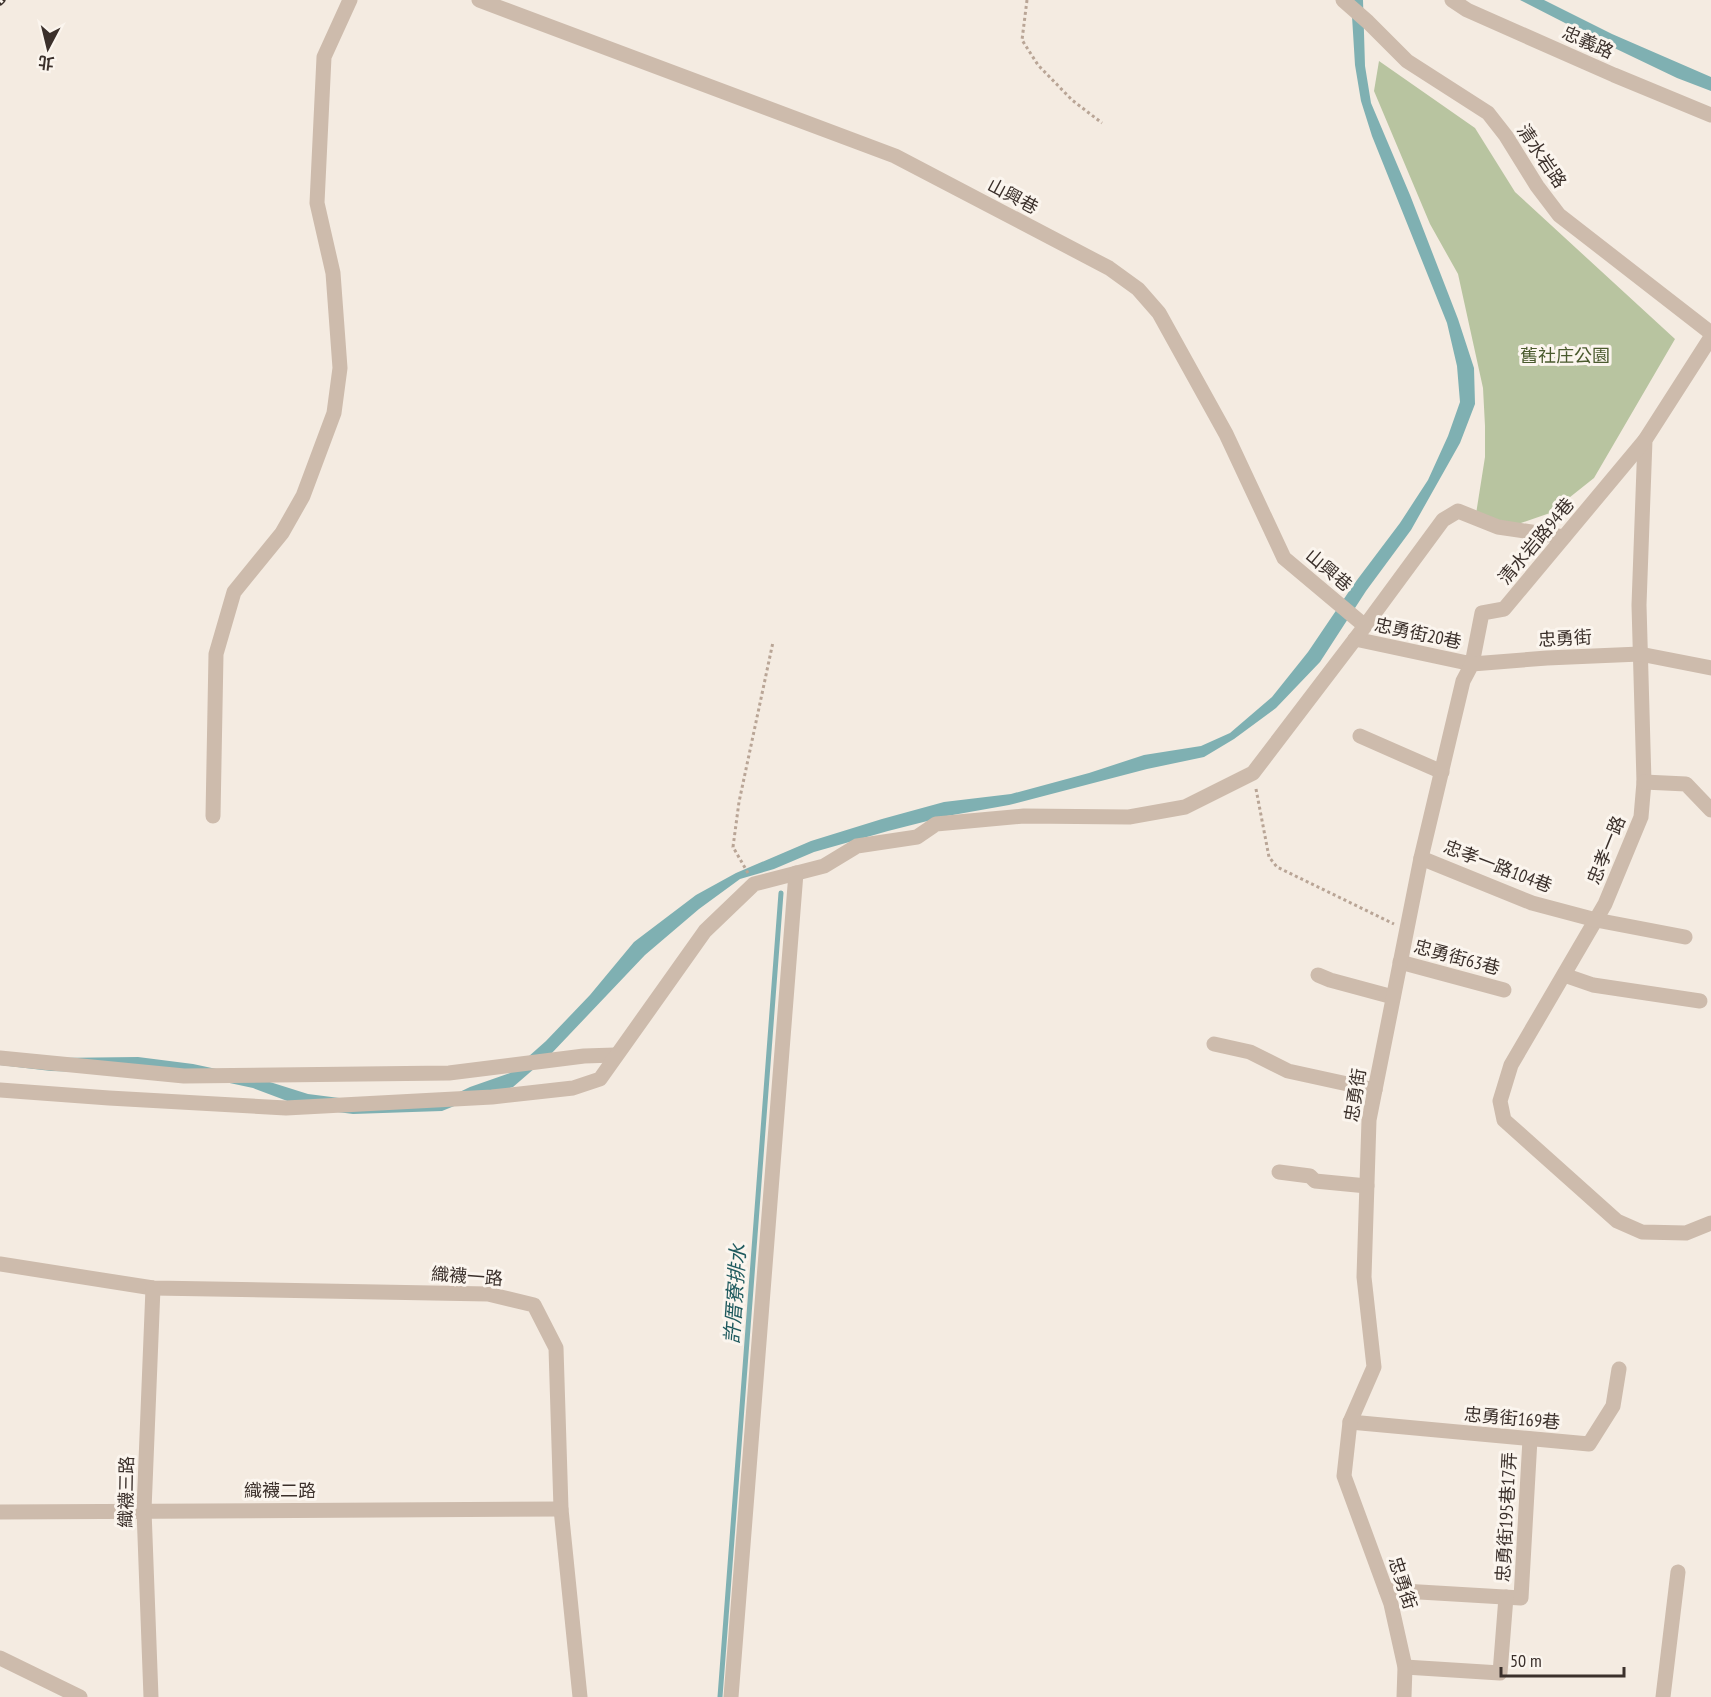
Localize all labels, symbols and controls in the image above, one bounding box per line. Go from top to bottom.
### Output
north arrow [18,18,78,78]
street label: 忠義路 [1559,21,1617,63]
text: 北 [37,52,55,74]
street label: 清水岩路 [1512,120,1572,192]
street label: 山興巷 [984,173,1042,219]
park label: 舊社庄公園 [1520,344,1610,367]
street label: 清水岩路94巷 [1493,493,1579,589]
street label: 山興巷 [1301,544,1357,596]
street label: 忠勇街20巷 [1372,613,1464,653]
street label: 忠勇街 [1537,625,1593,651]
street label: 忠孝一路 [1582,812,1630,888]
street label: 忠孝一路104巷 [1441,835,1555,897]
street label: 忠勇街63巷 [1411,934,1503,980]
street label: 忠勇街 [1339,1067,1371,1123]
water label: 許厝寮排水 [719,1242,752,1345]
street label: 織襪一路 [430,1262,504,1290]
street label: 忠勇街169巷 [1463,1402,1561,1434]
street label: 忠勇街195巷17弄 [1491,1451,1521,1583]
street label: 織襪三路 [114,1456,138,1528]
street label: 織襪二路 [244,1479,316,1502]
street label: 忠勇街 [1384,1554,1422,1612]
scale bar [1501,1640,1624,1678]
text: 50 m [1510,1649,1542,1672]

